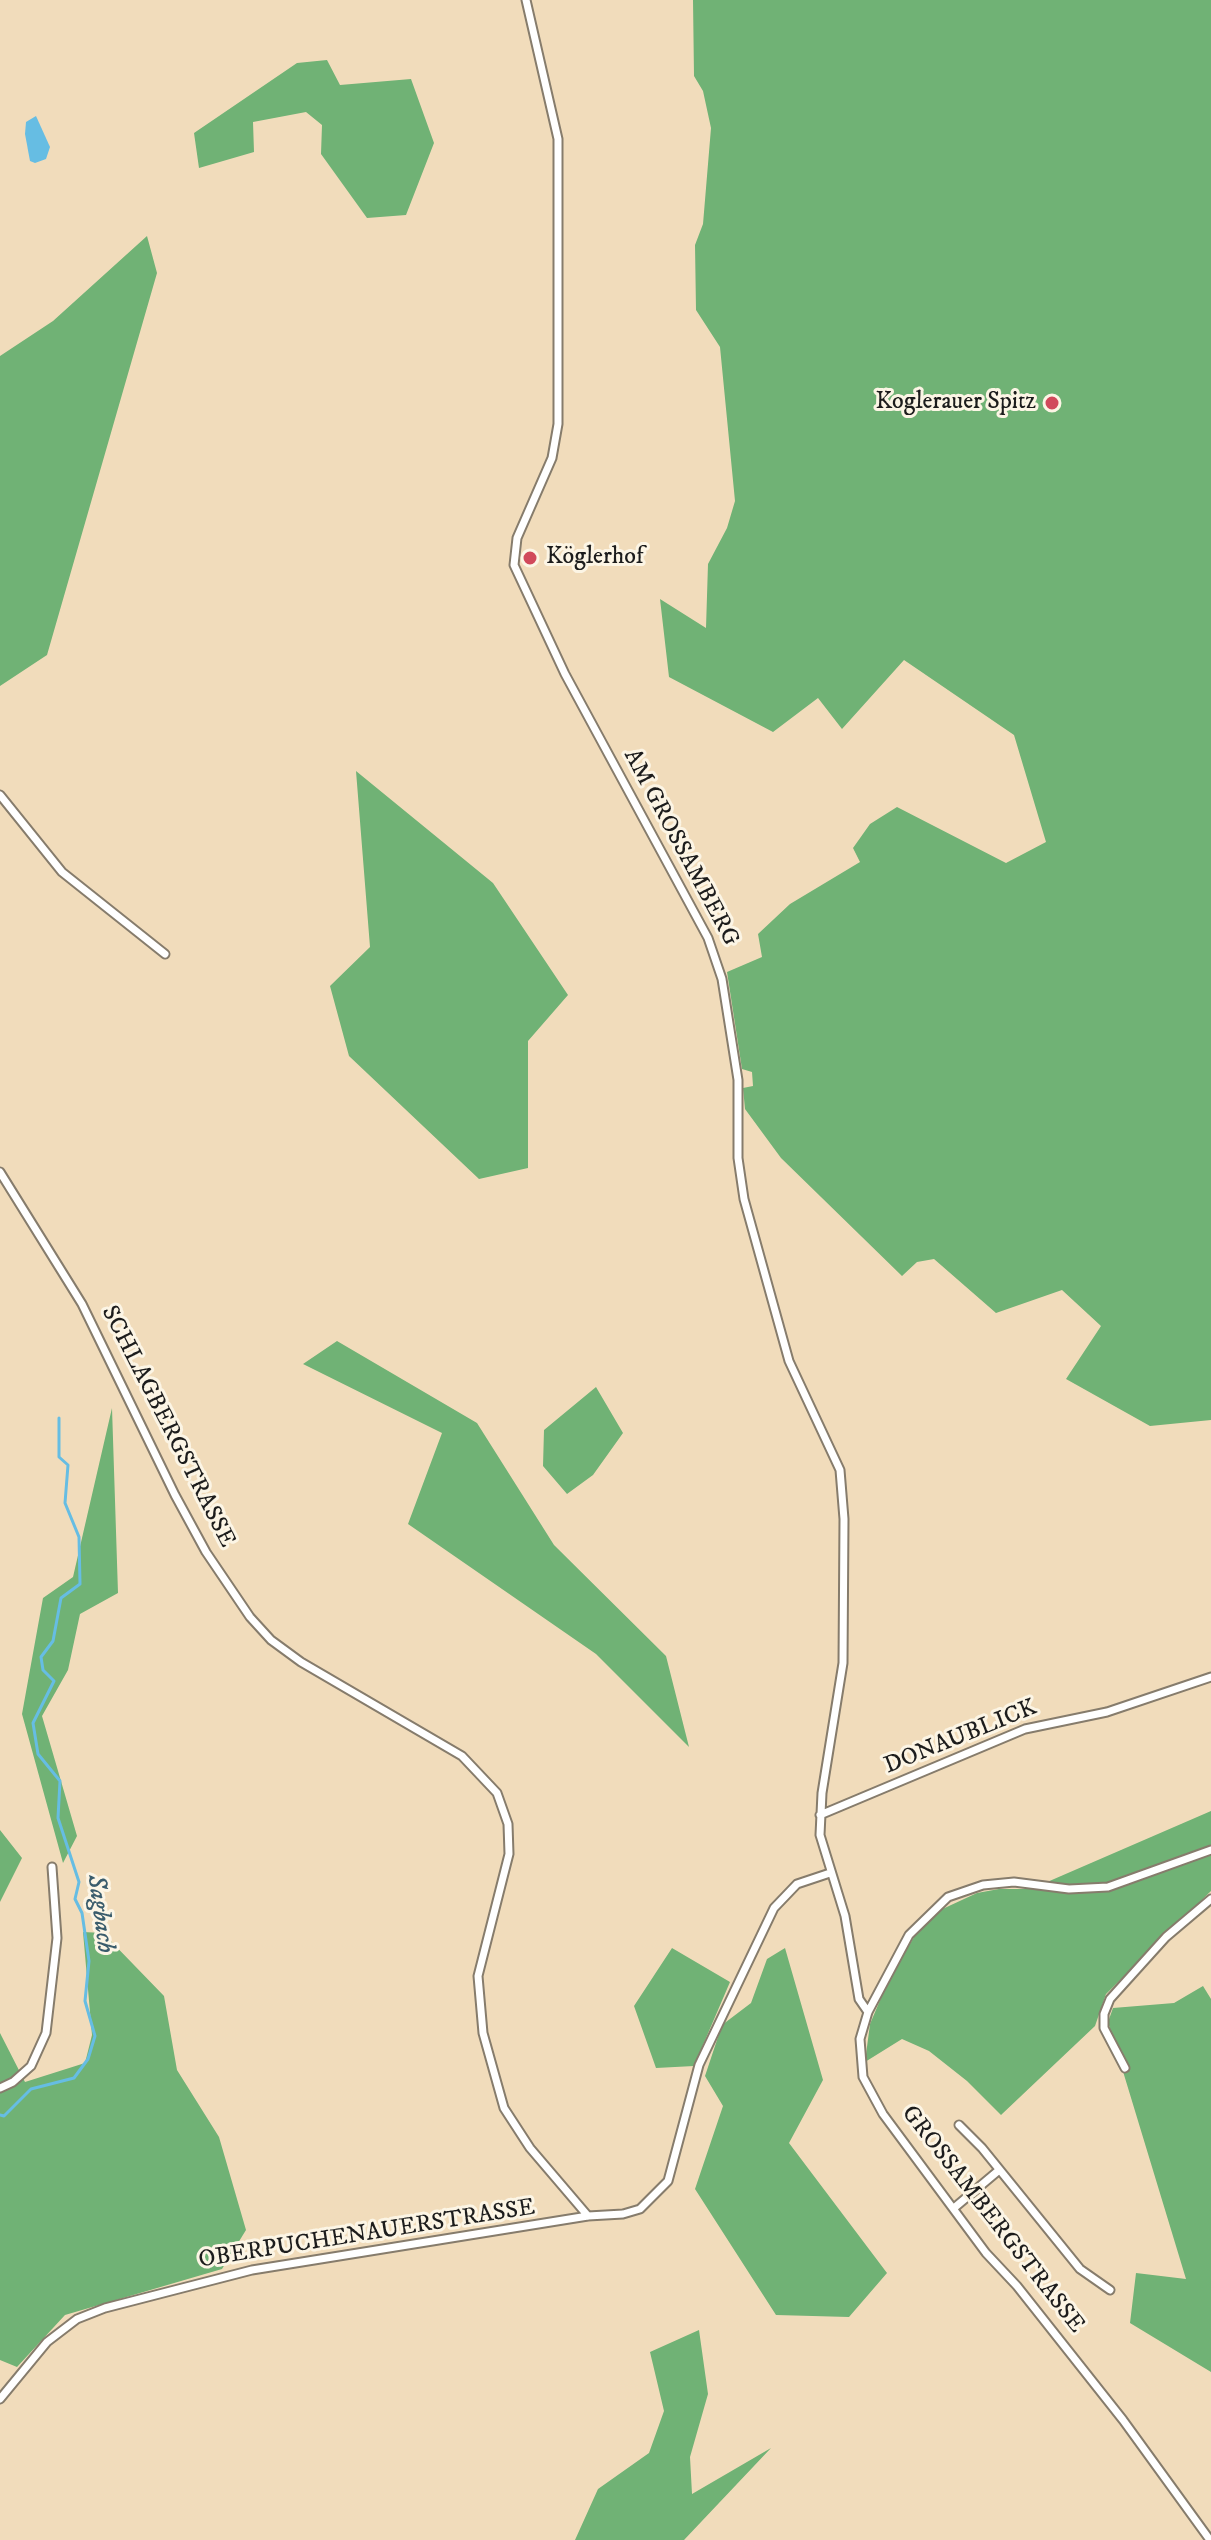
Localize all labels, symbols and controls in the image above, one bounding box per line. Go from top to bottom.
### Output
place label: Koglerauer Spitz [875,389,1036,417]
marker: Koglerauer Spitz [1043,394,1061,412]
place label: Köglerhof [546,544,644,572]
marker: Köglerhof [521,549,539,567]
street label: AM GROSSAMBERG [616,745,744,951]
street label: SCHLAGBERGSTRASSE [94,1301,240,1553]
street label: DONAUBLICK [881,1694,1041,1782]
water label: Sagbach [78,1873,120,1955]
street label: GROSSAMBERGSTRASSE [894,2100,1090,2340]
street label: OBERPUCHENAUERSTRASSE [197,2194,537,2276]

